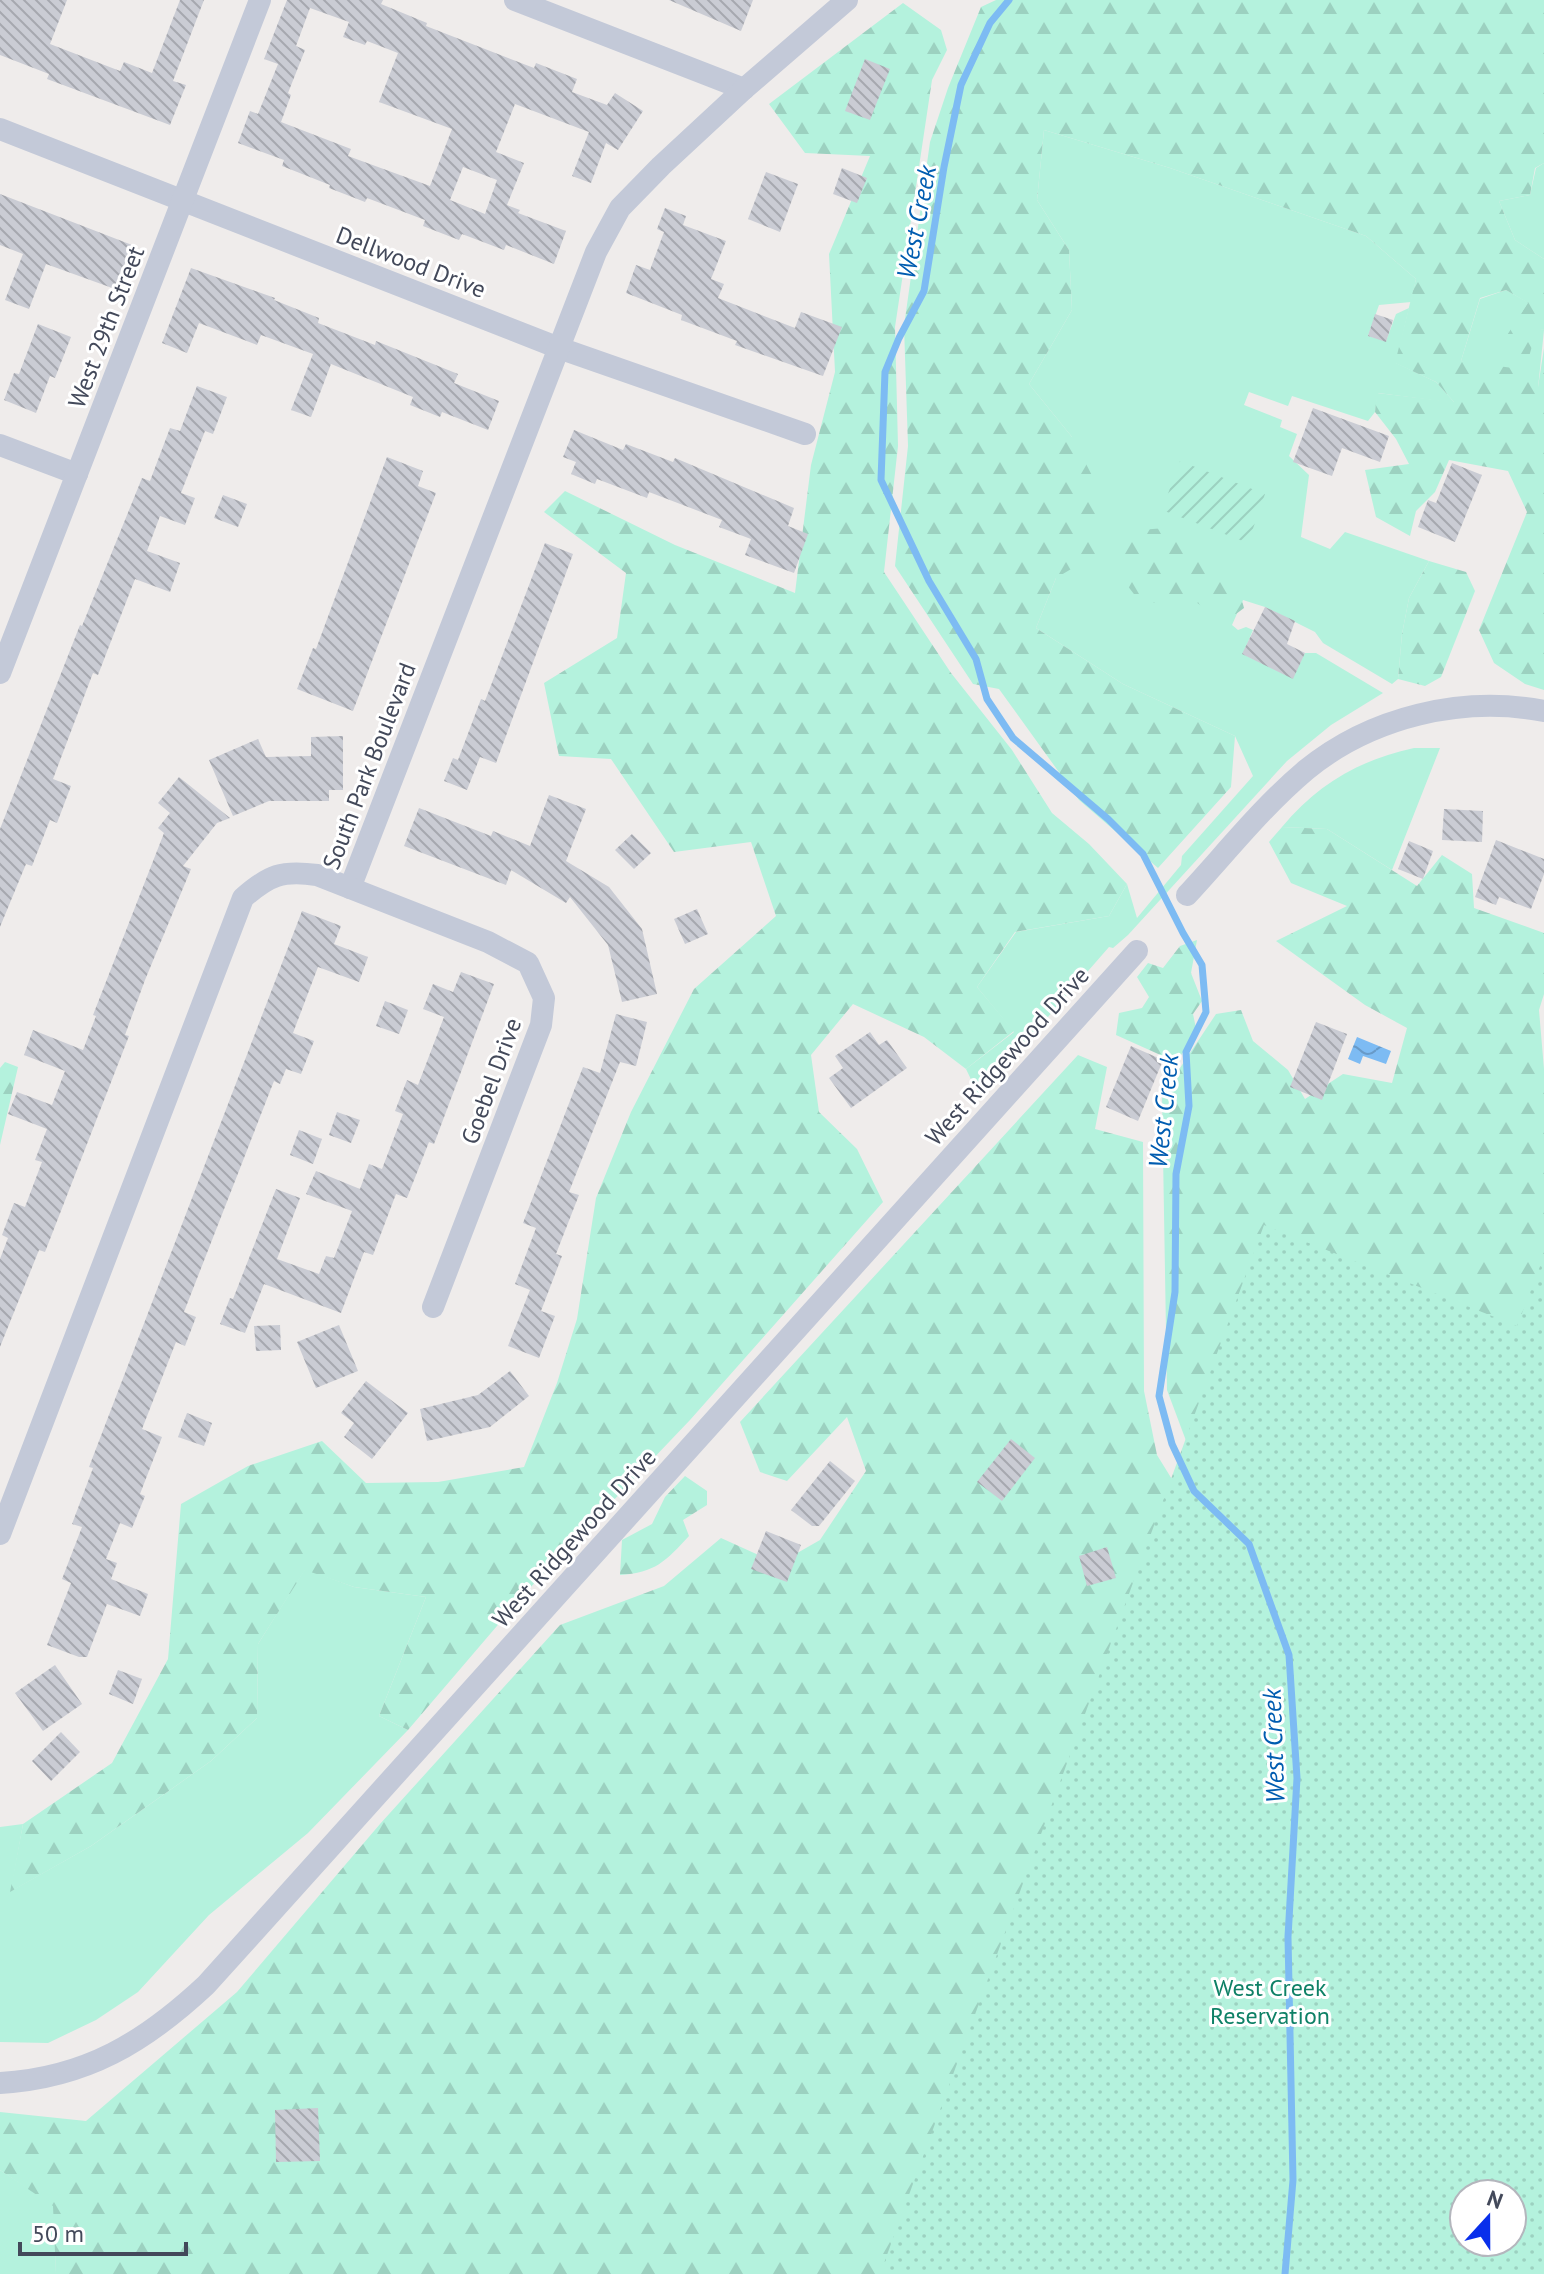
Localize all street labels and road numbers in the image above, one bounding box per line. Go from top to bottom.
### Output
street label: Dellwood Drive [332,219,490,305]
street label: West 29th Street [61,242,151,412]
street label: South Park Boulevard [315,658,423,874]
street label: West Ridgewood Drive [918,960,1096,1152]
street label: Goebel Drive [454,1014,528,1148]
street label: West Ridgewood Drive [485,1442,663,1634]

